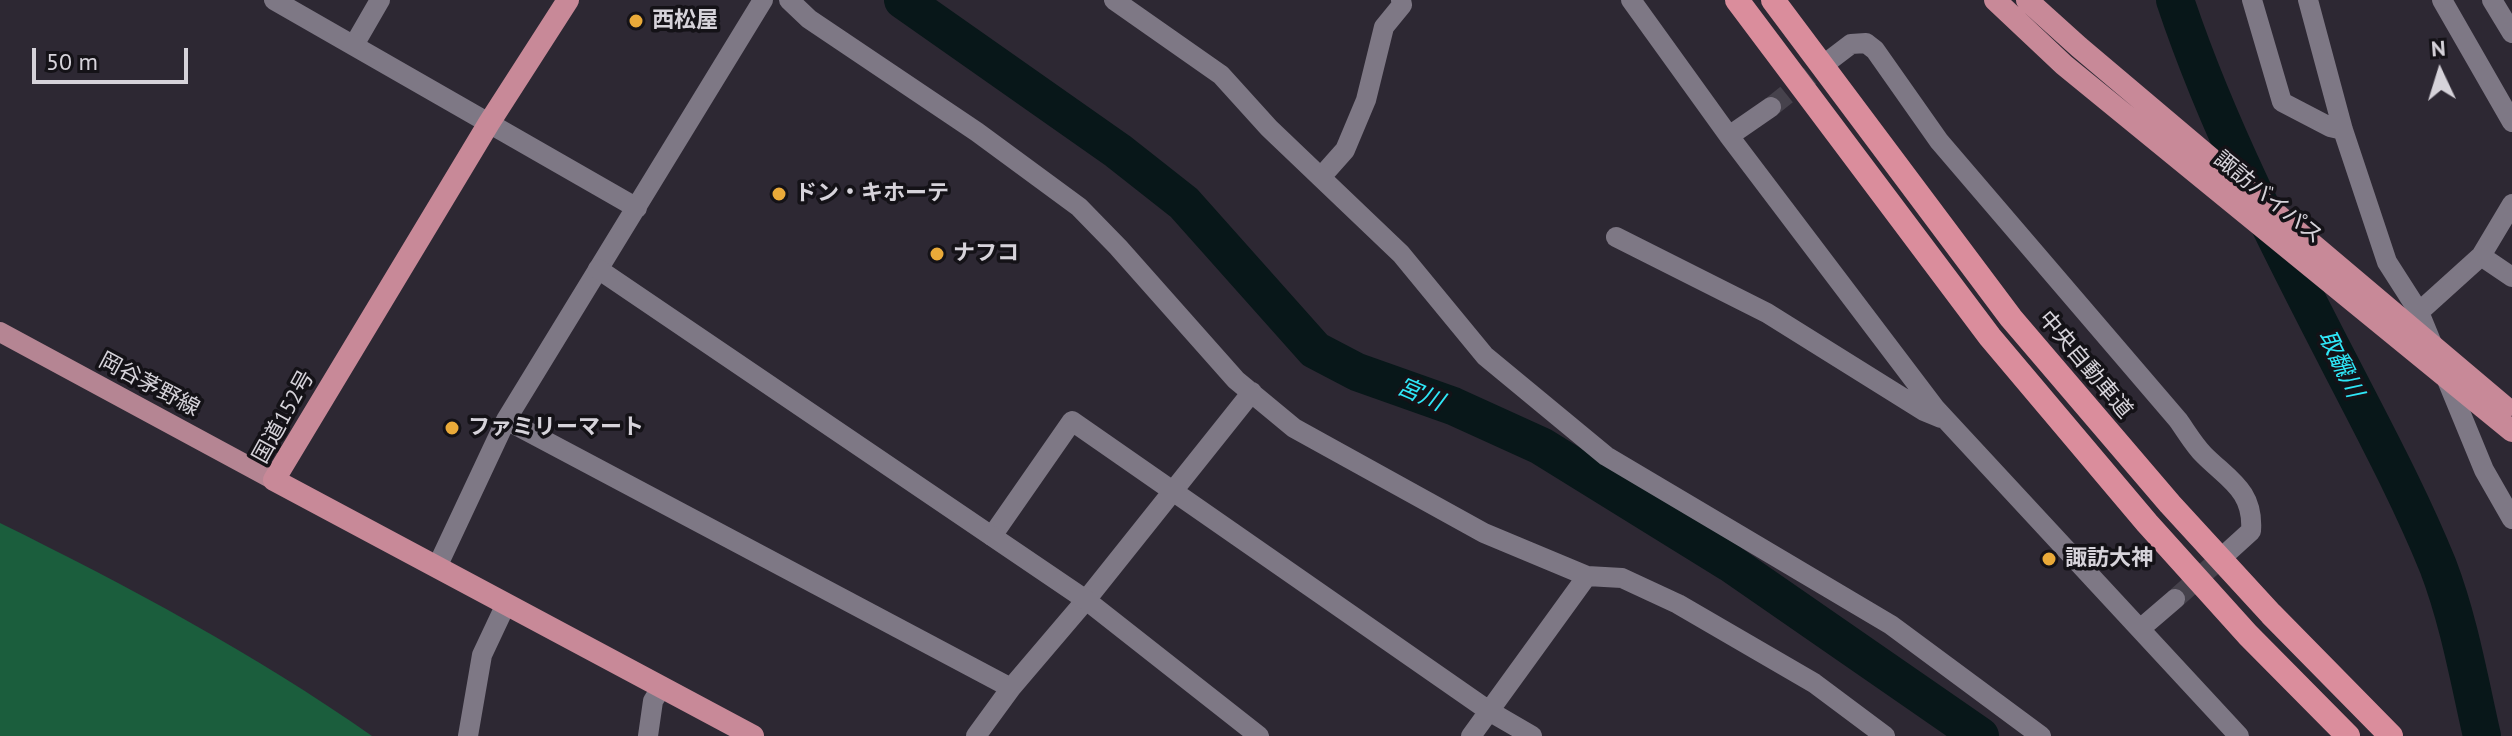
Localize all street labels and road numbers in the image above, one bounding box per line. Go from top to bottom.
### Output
street label: 諏訪バイパス [2208,146,2328,250]
street label: 中央自動車道 [2032,306,2138,424]
street label: 岡谷茅野線 [94,348,204,422]
street label: 国道152号 [248,366,320,468]

